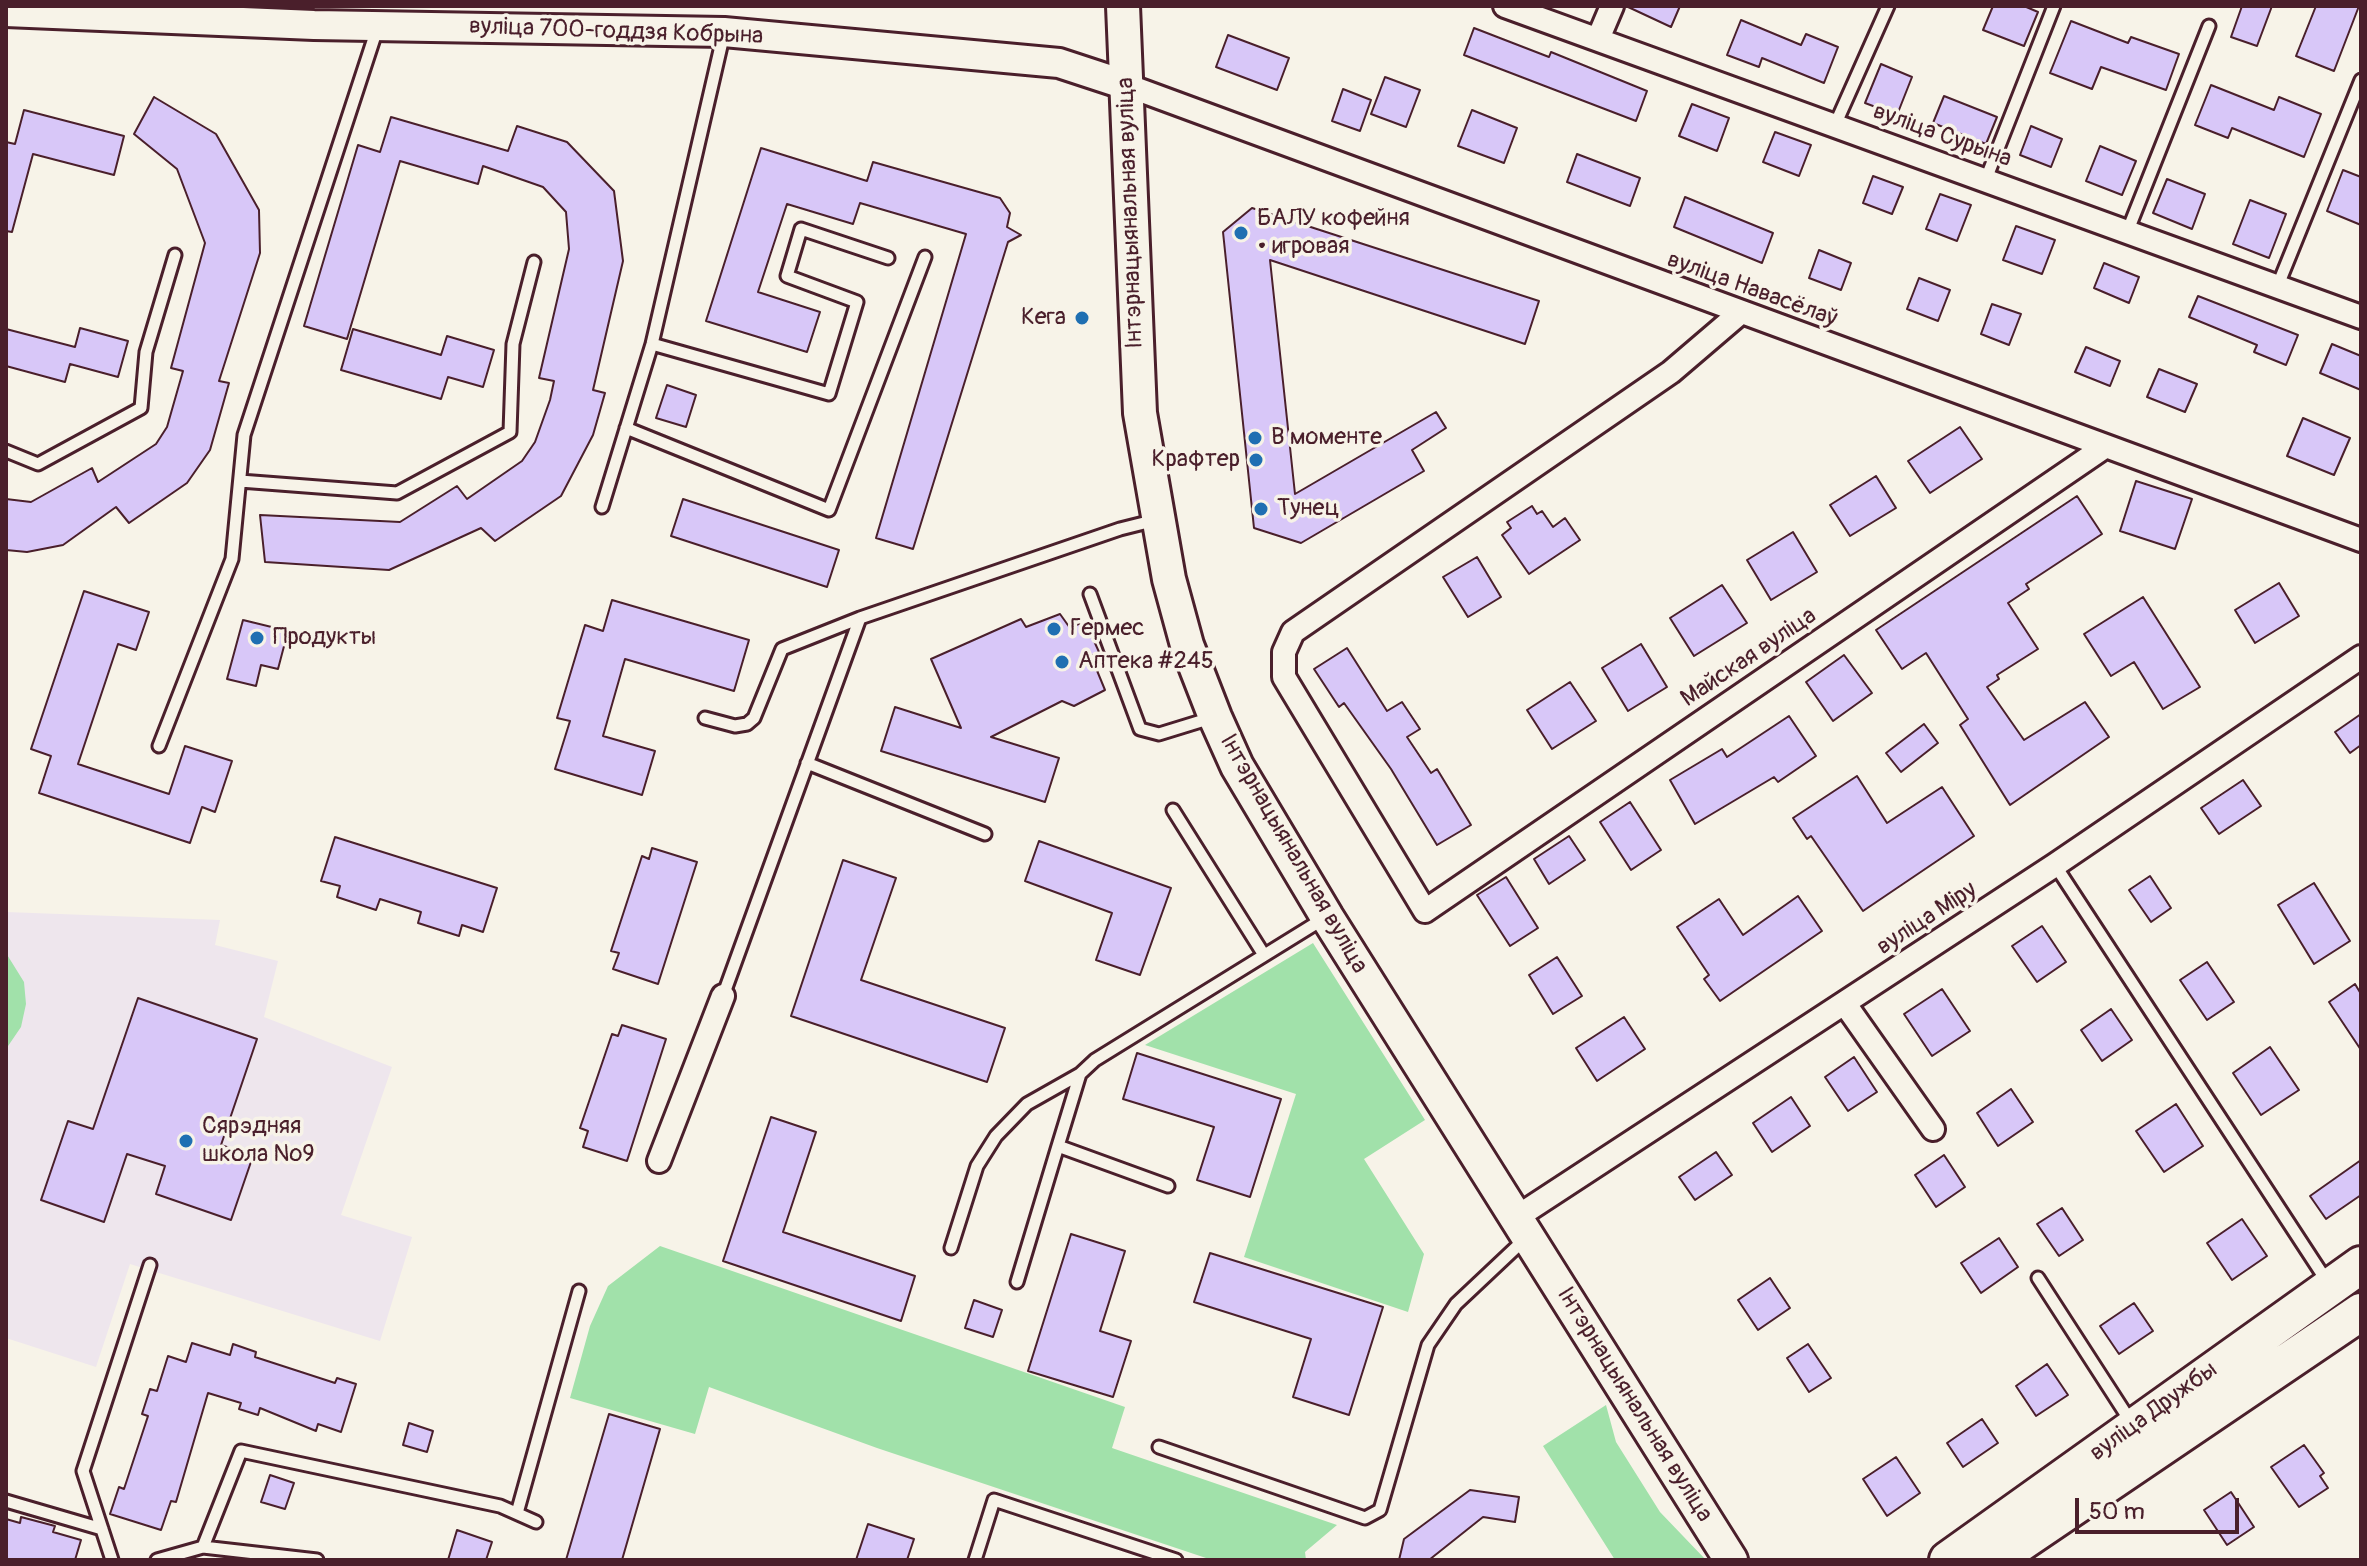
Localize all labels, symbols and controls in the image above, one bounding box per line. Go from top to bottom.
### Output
street label: вуліца 700-годдзя Кобрына [468,12,764,52]
street label: Інтэрнацыянальная вуліца [1112,77,1150,349]
street label: вуліца Сурына [1869,98,2015,174]
place label: БАЛУ кофейня • игровая [1257,205,1410,261]
marker: БАЛУ кофейня • игровая [1232,224,1250,242]
street label: вуліца Навасёлаў [1663,246,1841,334]
place label: Кега [1021,304,1066,332]
marker: Кега [1073,309,1091,327]
place label: В моменте [1271,424,1382,452]
marker: В моменте [1246,429,1264,447]
place label: Крафтер [1152,446,1240,474]
marker: Крафтер [1247,451,1265,469]
place label: Тунец [1277,495,1339,523]
marker: Тунец [1252,500,1270,518]
street label: Майская вуліца [1676,602,1822,714]
place label: Гермес [1070,615,1144,643]
marker: Гермес [1045,620,1063,638]
place label: Продукты [273,624,376,652]
marker: Продукты [248,629,266,647]
place label: Аптека #245 [1078,648,1214,676]
marker: Аптека #245 [1053,653,1071,671]
street label: Інтэрнацыянальная вуліца [1213,729,1373,979]
street label: вуліца Міру [1872,876,1982,962]
place label: Сярэдняя школа №9 [202,1113,315,1169]
marker: Сярэдняя школа №9 [177,1132,195,1150]
street label: Інтэрнацыянальная вуліца [1550,1282,1718,1528]
street label: вуліца Дружбы [2084,1356,2224,1468]
scale bar [2079,1482,2243,1532]
text: 50 m [2089,1497,2145,1526]

